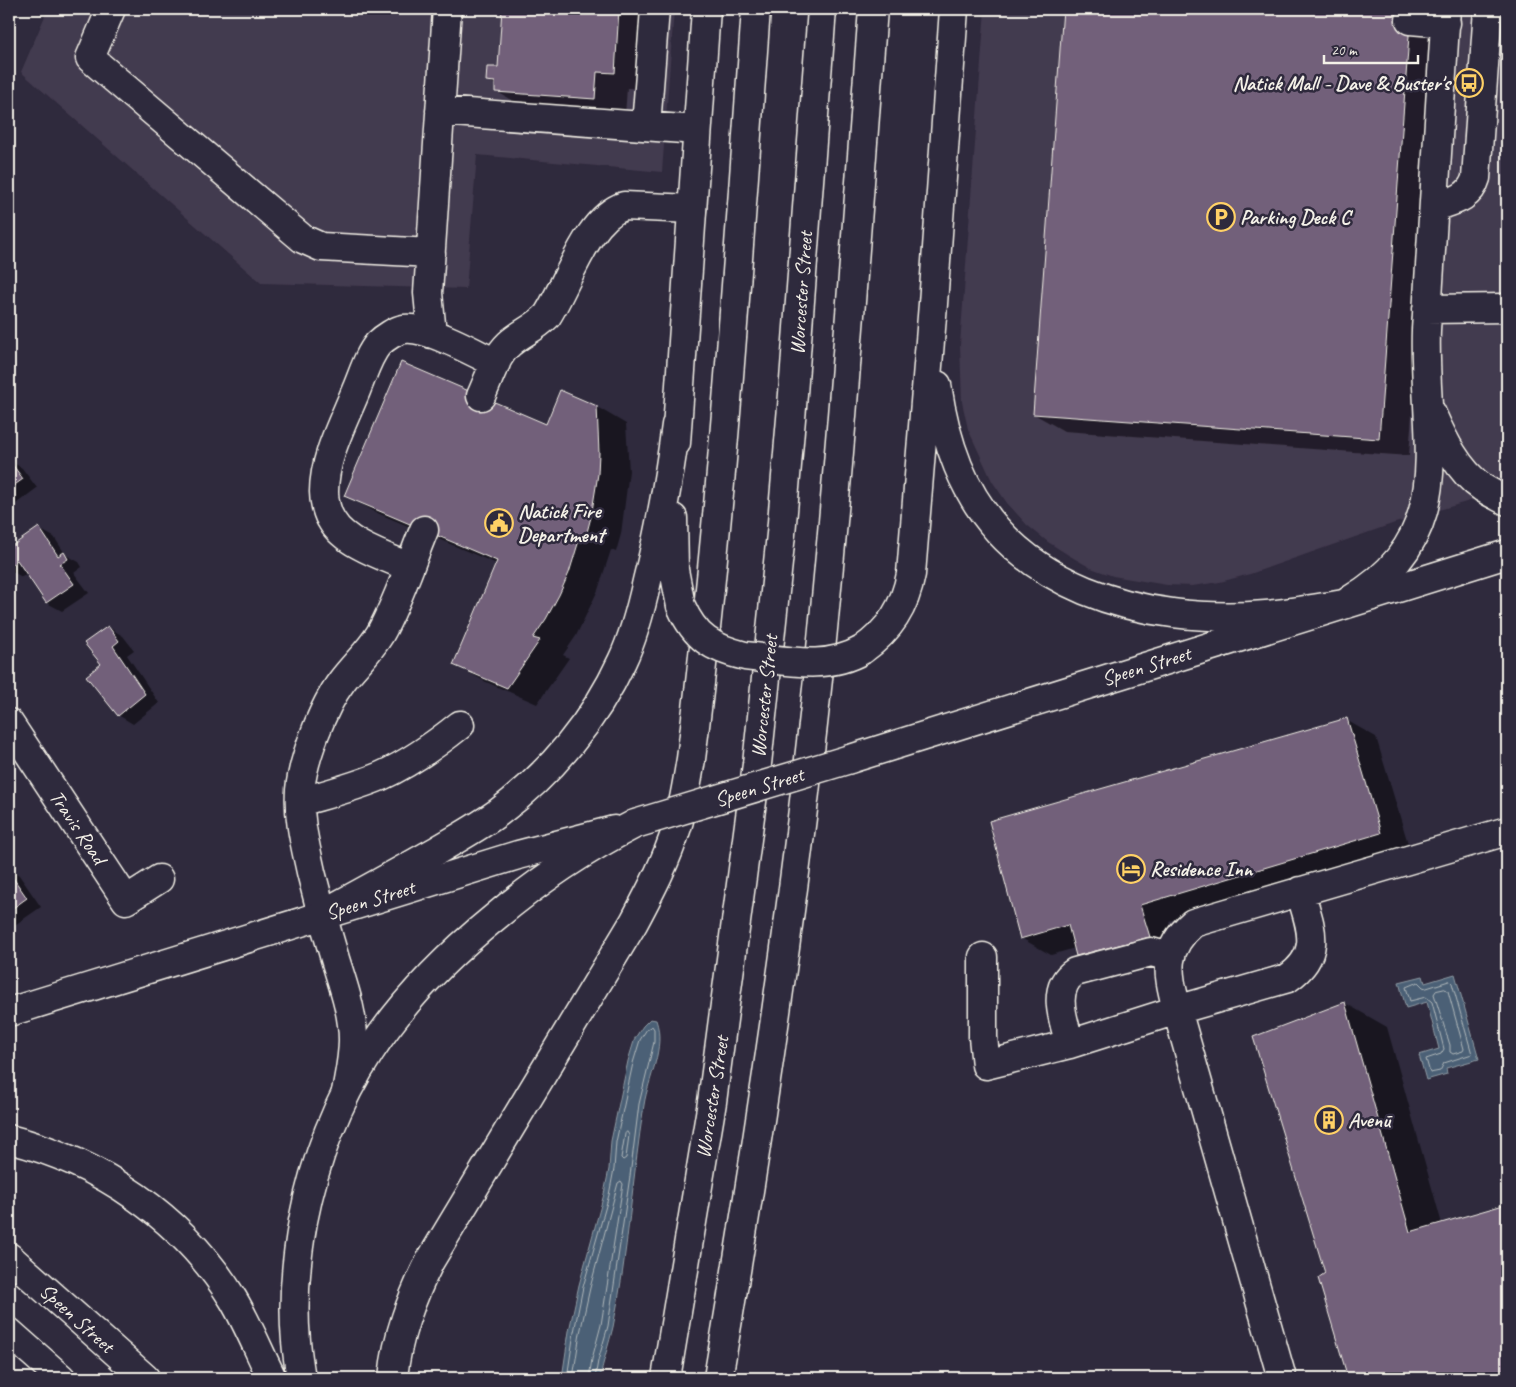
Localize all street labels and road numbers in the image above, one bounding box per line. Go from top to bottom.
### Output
street label: Worcester Street [784,229,818,355]
street label: Worcester Street [745,631,784,759]
street label: Speen Street [1098,640,1196,692]
street label: Speen Street [711,761,809,813]
street label: Travis Road [44,785,114,872]
street label: Speen Street [322,874,420,926]
street label: Worcester Street [690,1032,735,1160]
street label: Speen Street [34,1278,121,1360]

